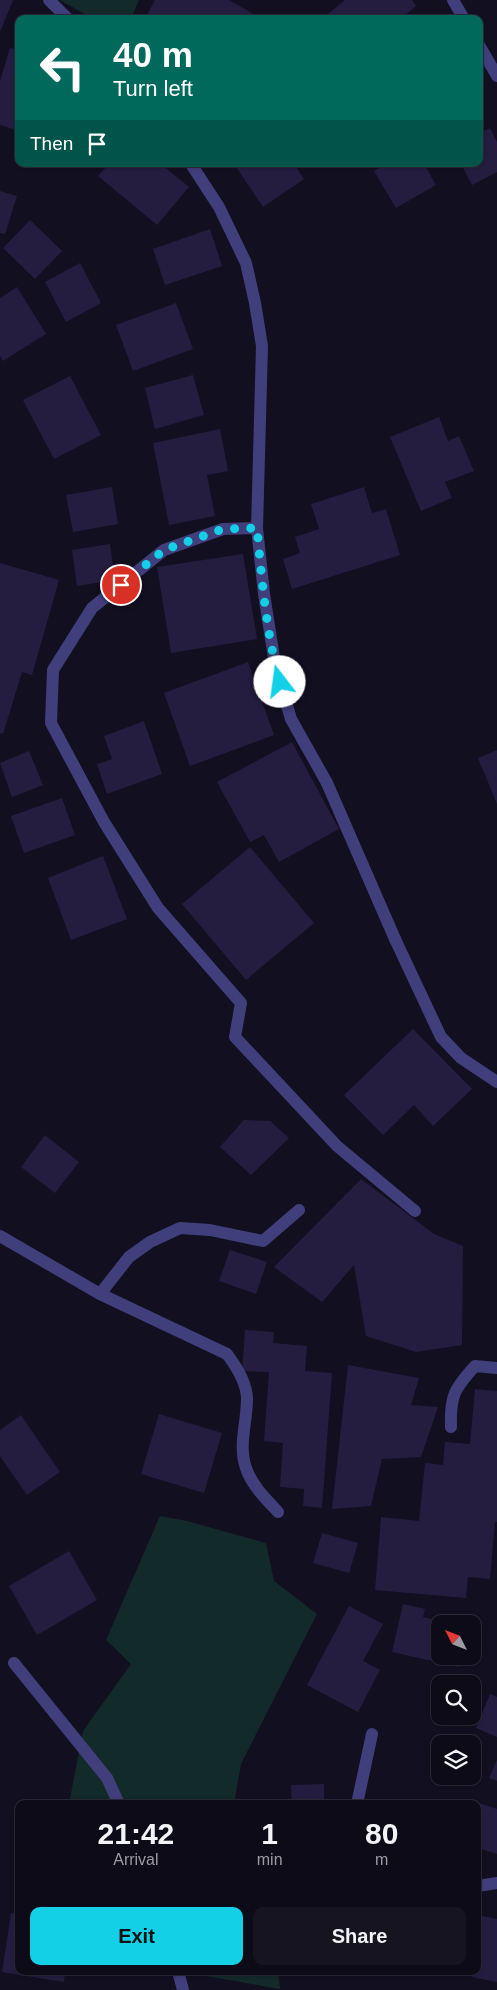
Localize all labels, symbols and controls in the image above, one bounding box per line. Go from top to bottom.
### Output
icon: left [30,35,95,100]
text: 40 m [113,35,193,74]
text: Turn left [113,76,193,101]
icon: arrive [83,130,111,158]
text: Then [30,133,73,154]
pin [100,564,142,606]
icon: arrive [107,571,135,599]
position arrow [253,655,305,707]
north arrow [431,1615,481,1665]
map controls [431,1615,481,1785]
button: search [431,1675,481,1725]
button: layers [431,1735,481,1785]
text: 21:42 [98,1817,174,1850]
text: 1 [261,1817,278,1850]
text: 80 [365,1817,398,1850]
text: Arrival [113,1851,159,1868]
text: min [257,1851,283,1868]
text: m [375,1851,388,1868]
button: Exit [30,1907,243,1965]
button: Share [253,1907,466,1965]

